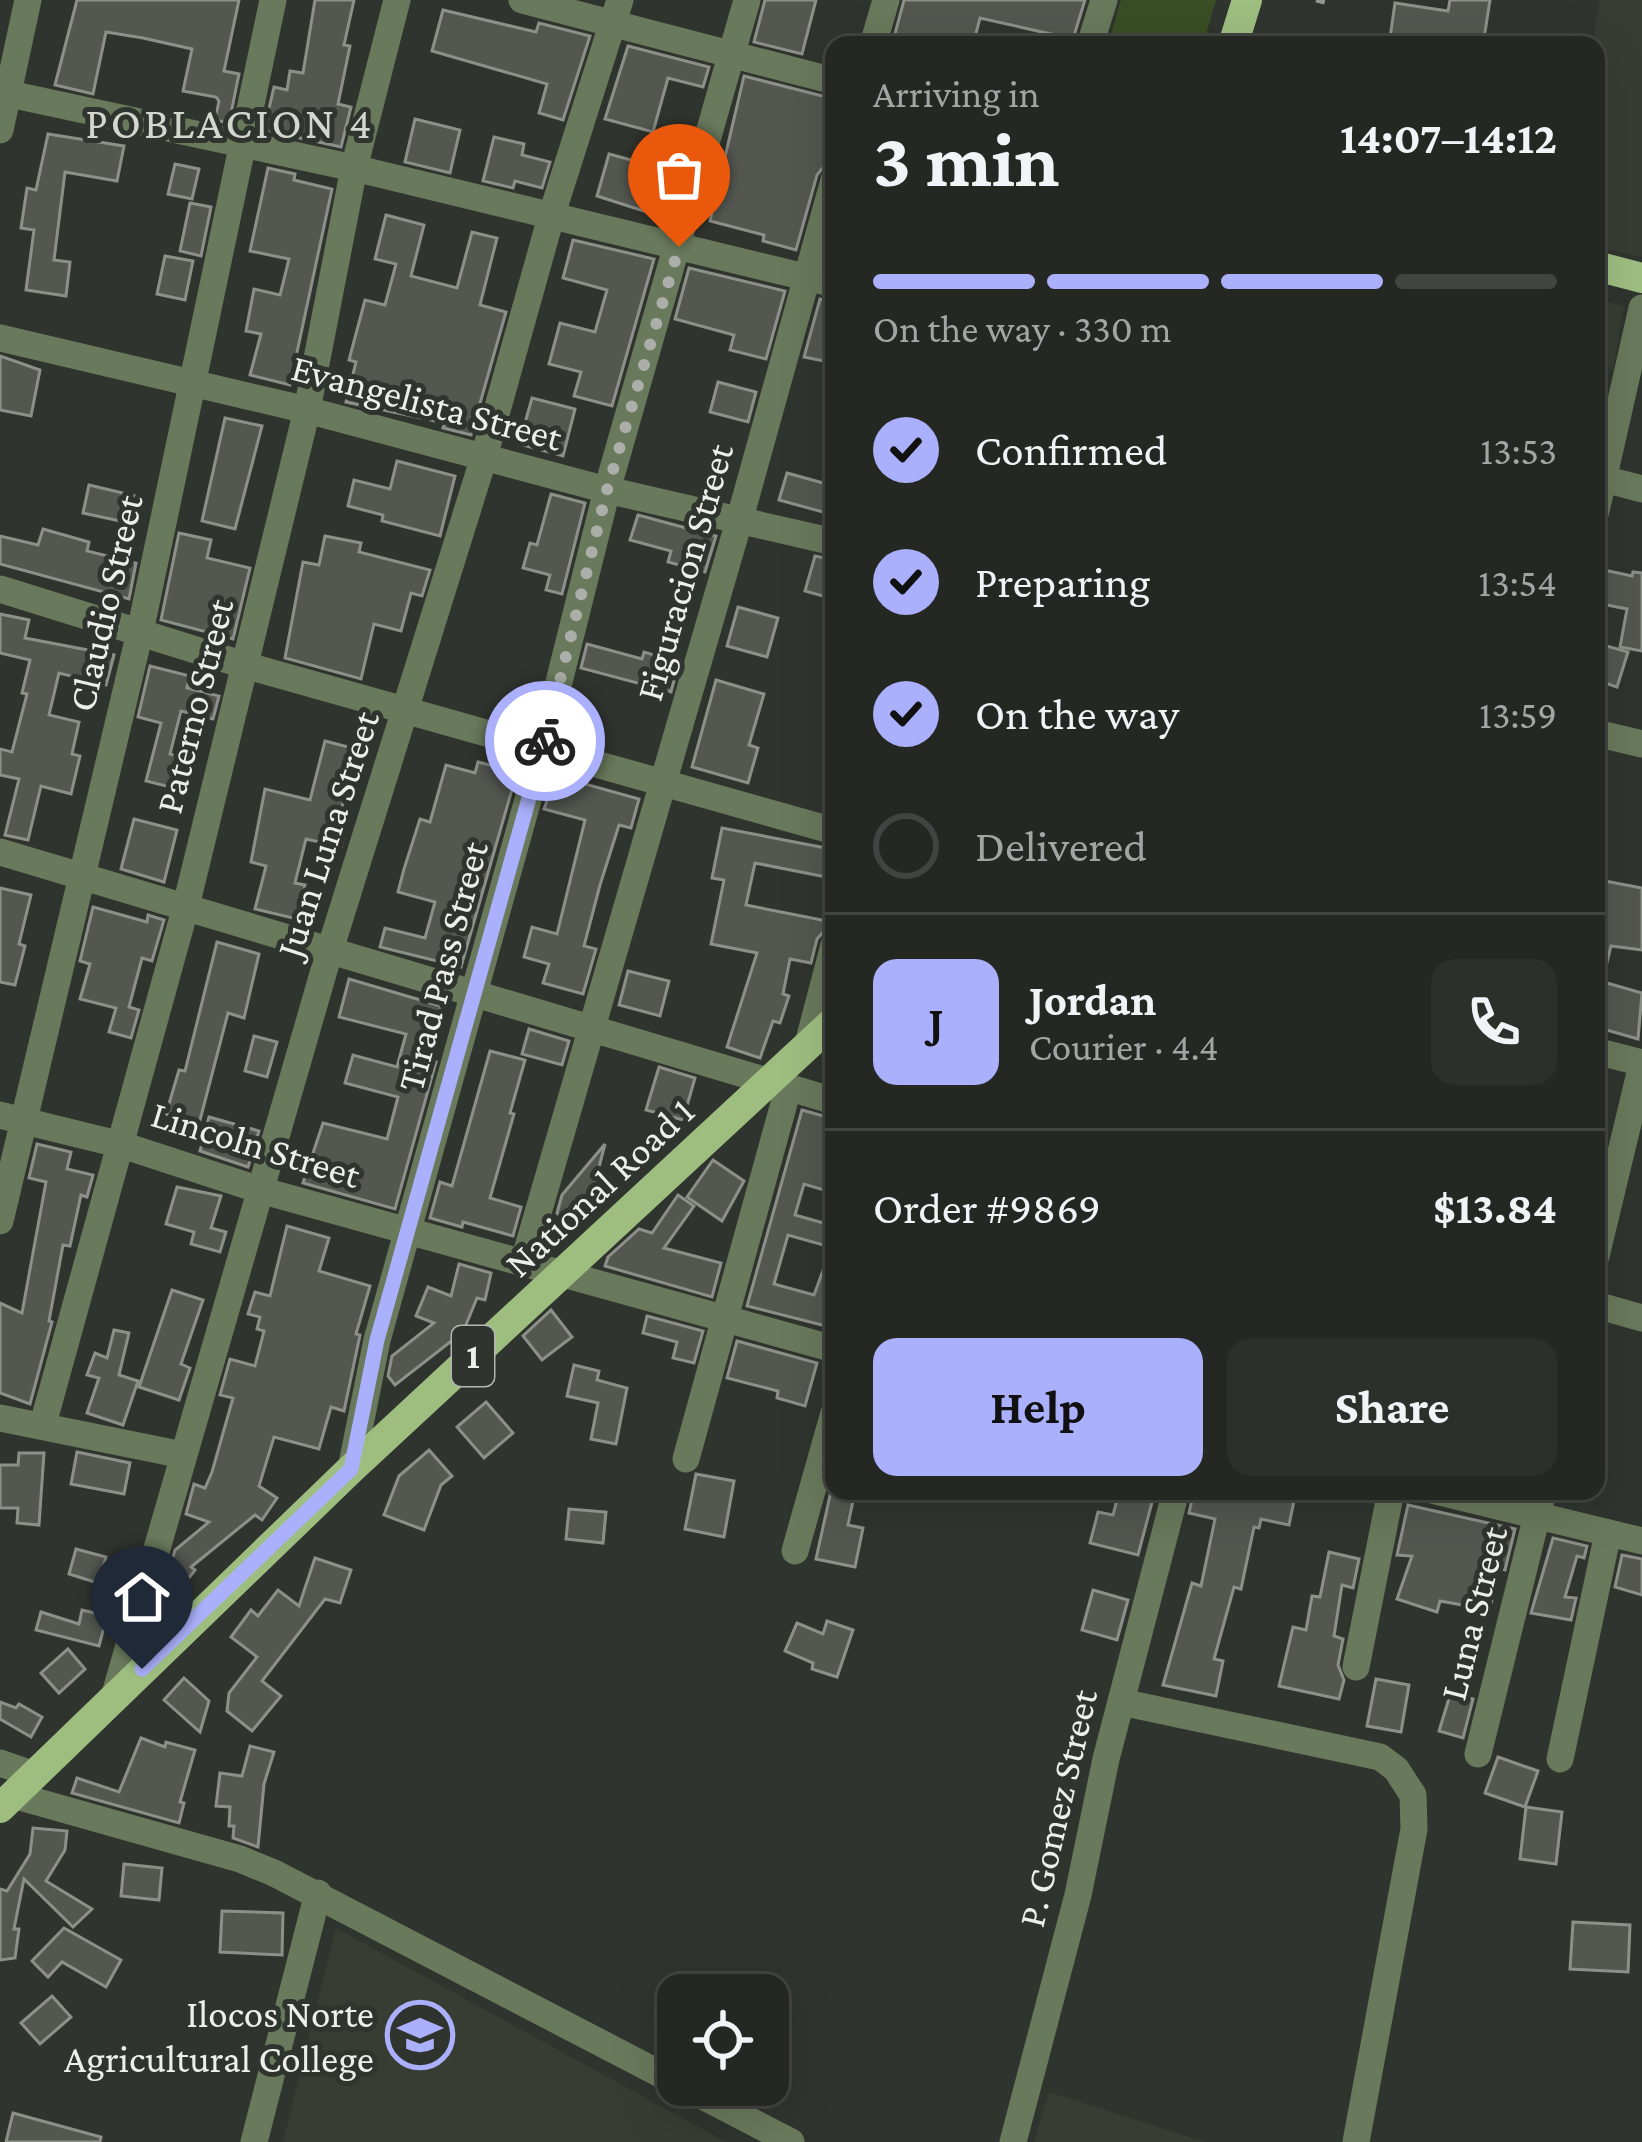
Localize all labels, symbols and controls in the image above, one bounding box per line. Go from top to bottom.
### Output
text: Arriving in [873,72,1040,115]
district label: POBLACION 4 [85,98,375,148]
text: 14:07–14:12 [1340,113,1557,163]
text: 3 min [873,116,1060,203]
pin [628,124,730,247]
icon: bag [646,142,712,208]
text: On the way · 330 m [873,307,1171,350]
street label: Evangelista Street [287,345,568,460]
icon: check [873,417,939,483]
text: Confirmed [975,425,1167,475]
text: 13:53 [1480,429,1557,472]
street label: Figuracion Street [627,438,742,706]
street label: Claudio Street [59,490,151,715]
icon: check [873,549,939,615]
text: Preparing [975,557,1151,607]
text: 13:54 [1478,561,1557,604]
street label: Paterno Street [147,593,242,818]
courier [485,681,605,801]
icon: check [873,681,939,747]
text: On the way [975,689,1179,739]
text: 13:59 [1479,693,1557,736]
street label: Juan Luna Street [266,704,387,965]
icon: bike [512,708,578,774]
text: Delivered [975,821,1147,871]
street label: Tirad Pass Street [388,835,496,1096]
button: phone [1431,959,1557,1085]
text: Jordan [1029,975,1156,1025]
text: J [928,997,944,1047]
text: Courier · 4.4 [1029,1025,1219,1068]
street label: National Road 1 [496,1089,702,1285]
street label: Lincoln Street [147,1092,367,1196]
text: Order #9869 [873,1183,1101,1233]
text: $13.84 [1433,1183,1557,1233]
road number: 1 [452,1326,494,1386]
button: Help [873,1338,1203,1476]
button: Share [1227,1338,1557,1476]
street label: Luna Street [1431,1521,1516,1704]
pin [91,1546,193,1669]
icon: home [109,1564,175,1630]
street label: P. Gomez Street [1009,1684,1105,1931]
map controls [657,1974,789,2106]
button: locate [657,1974,789,2106]
place label: Ilocos Norte Agricultural College [64,1992,374,2081]
school or university icon: Ilocos Norte Agricultural College [385,2000,455,2070]

